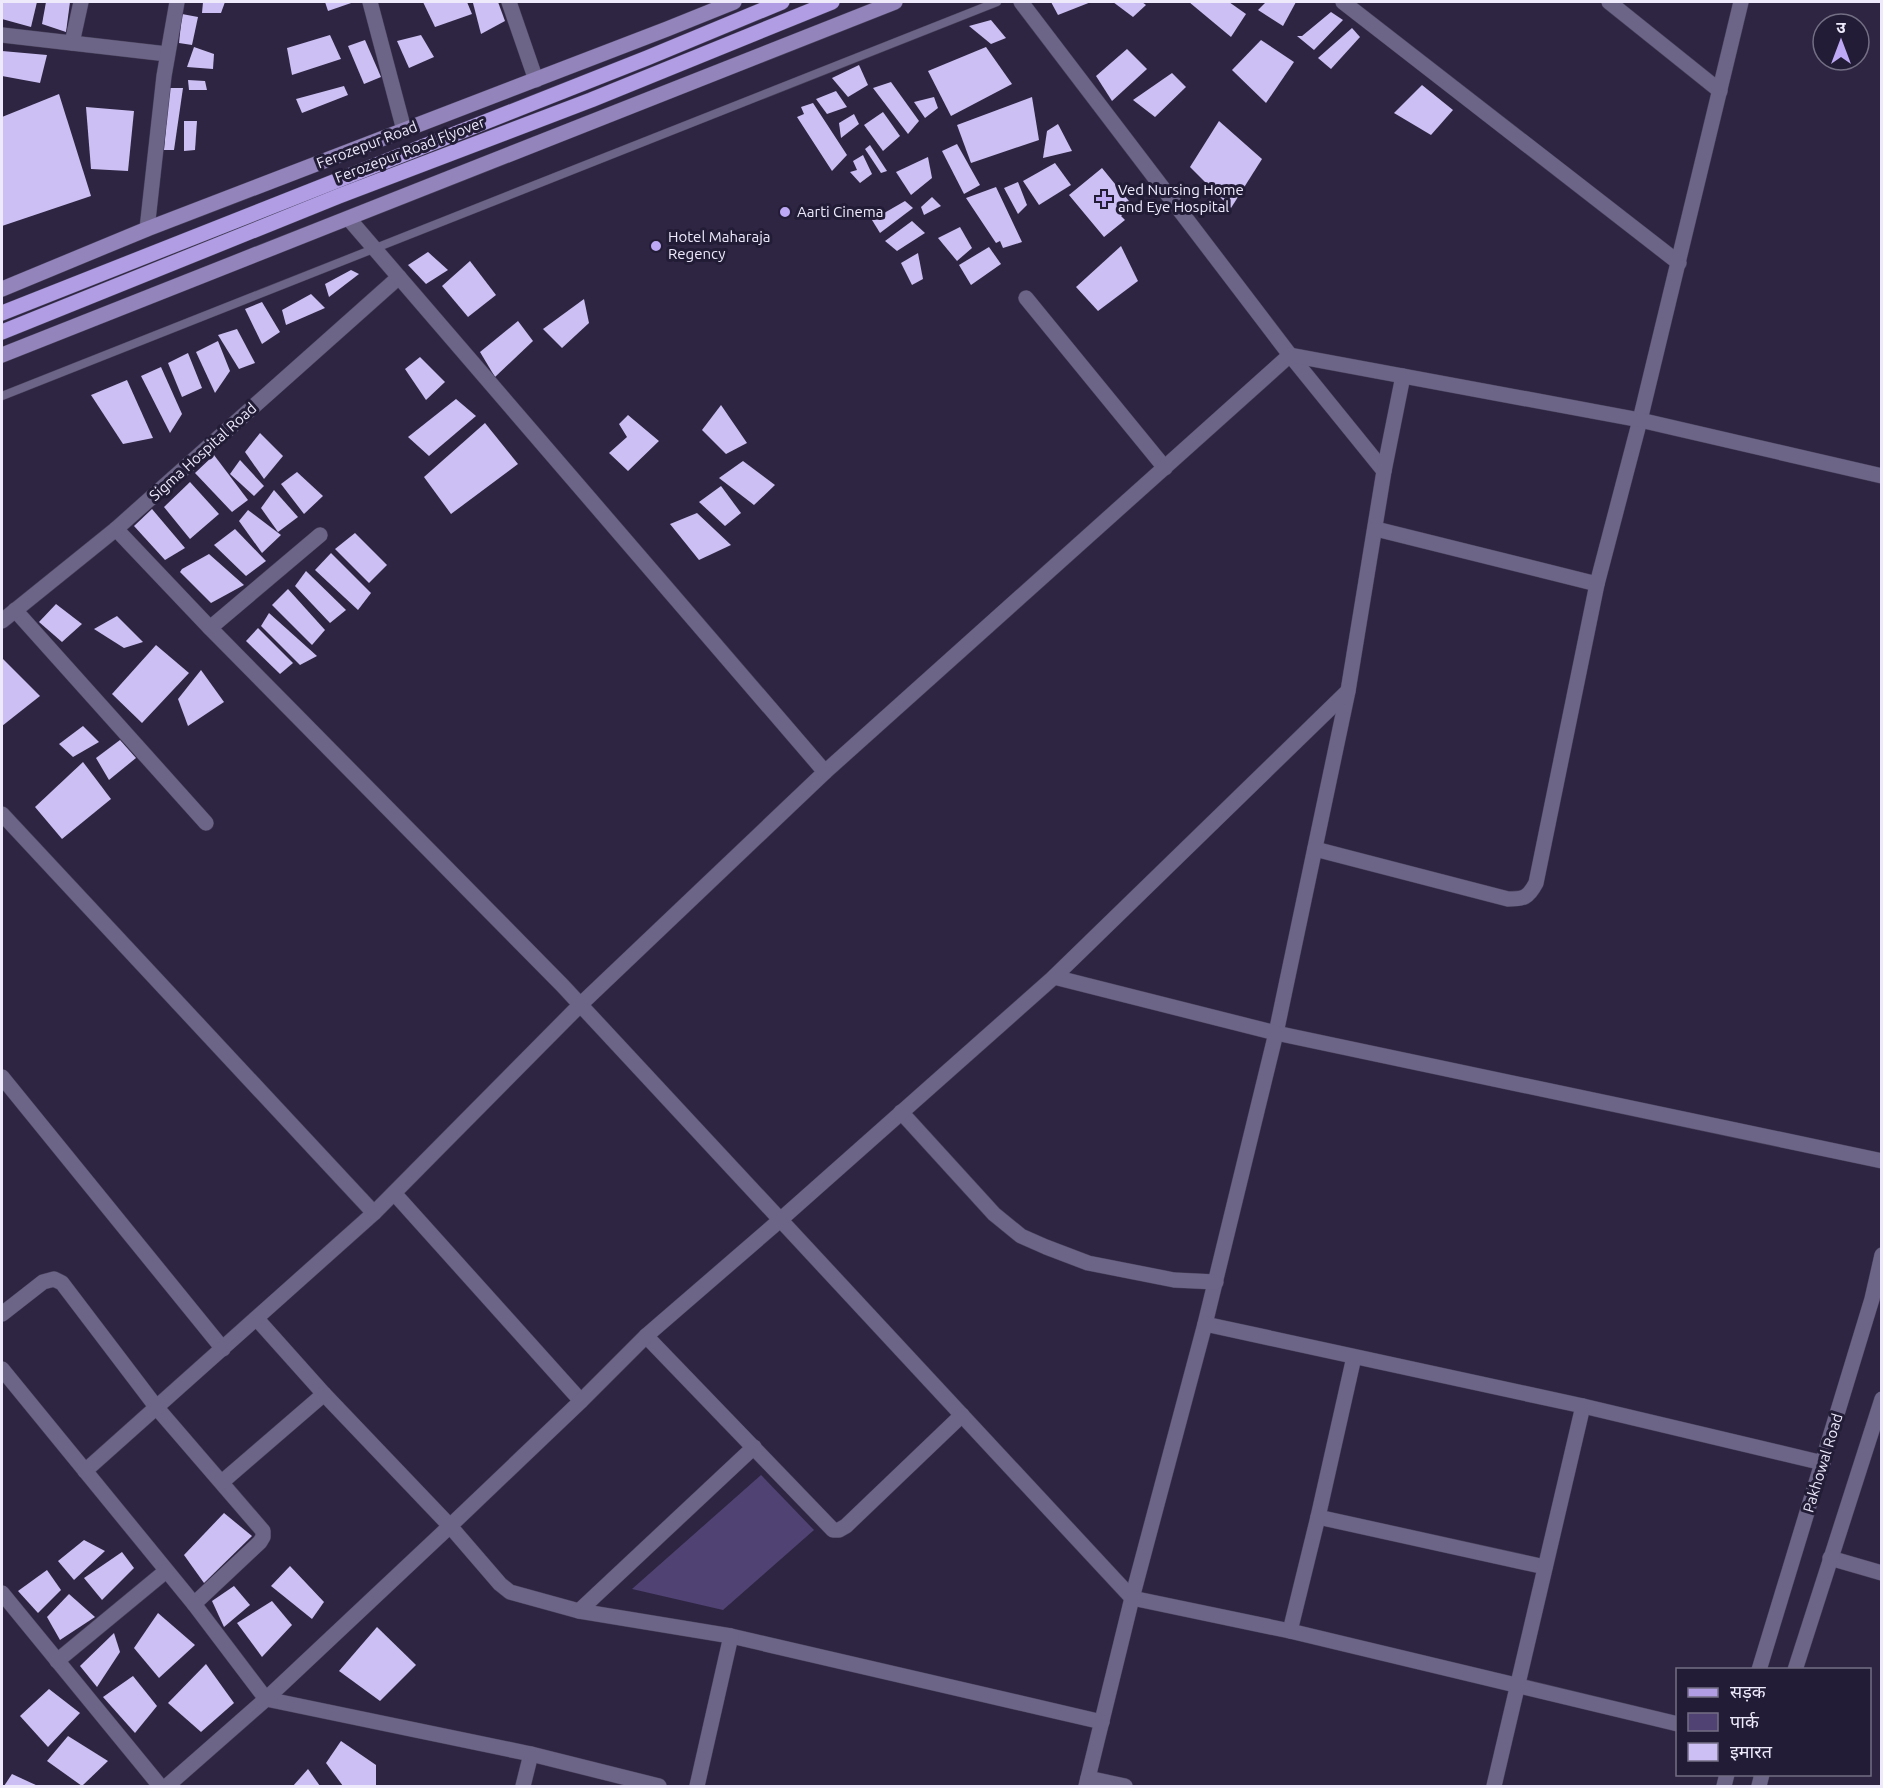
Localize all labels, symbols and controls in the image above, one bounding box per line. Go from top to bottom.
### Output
north arrow [1811,12,1871,72]
text: उ [1836,18,1846,36]
street label: Ferozepur Road Flyover [333,113,487,186]
street label: Ferozepur Road [314,118,420,172]
place label: Ved Nursing Home and Eye Hospital [1118,181,1244,215]
marker: Ved Nursing Home and Eye Hospital [1095,190,1113,208]
place label: Aarti Cinema [797,203,883,220]
marker: Aarti Cinema [778,205,792,219]
place label: Hotel Maharaja Regency [668,228,771,262]
marker: Hotel Maharaja Regency [649,239,663,253]
street label: Sigma Hospital Road [146,399,260,504]
street label: Pakhowal Road [1799,1411,1846,1514]
legend [1676,1668,1871,1776]
text: सड़क [1730,1681,1767,1702]
text: पार्क [1730,1711,1760,1731]
text: इमारत [1730,1741,1773,1761]

